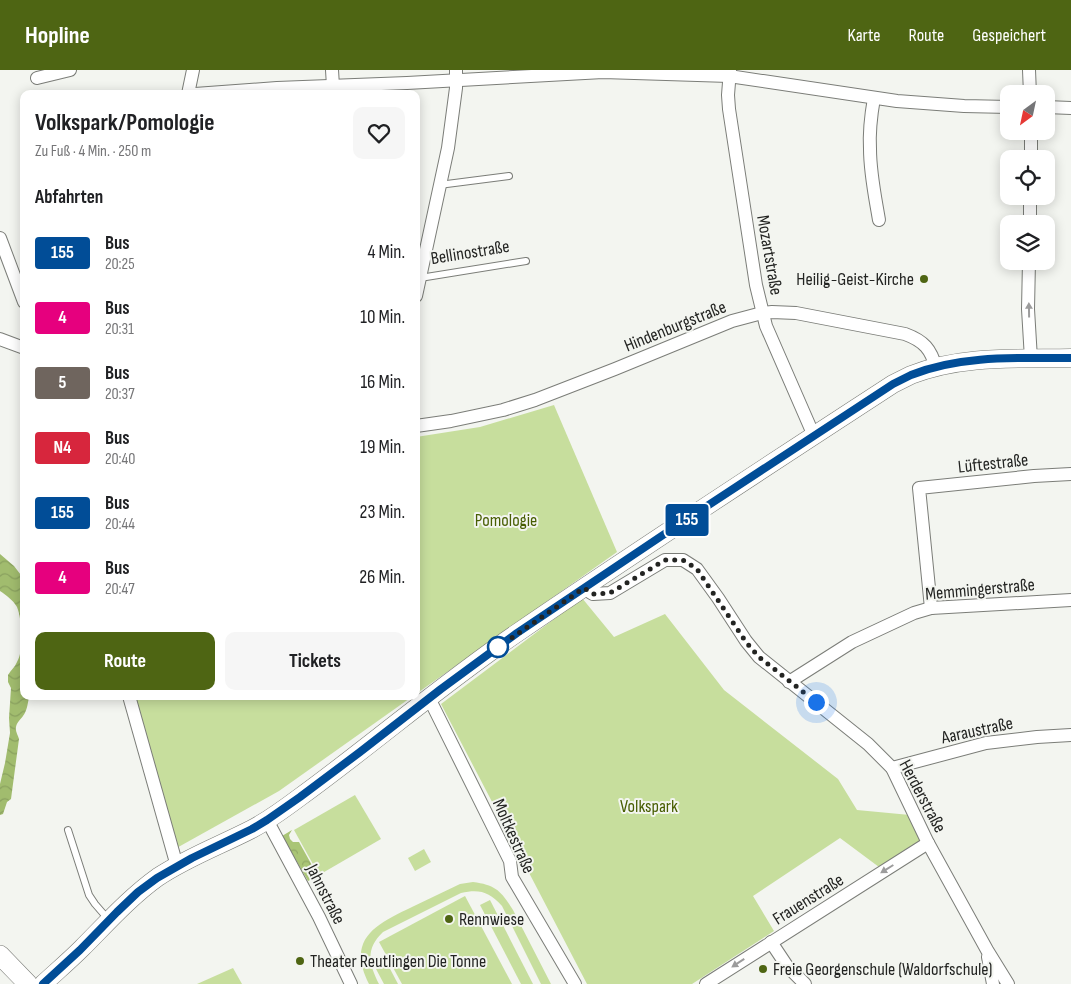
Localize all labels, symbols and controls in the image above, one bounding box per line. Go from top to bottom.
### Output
text: Hopline [25,21,90,50]
text: Karte [848,25,881,46]
text: Route [909,25,944,46]
text: Gespeichert [972,25,1046,46]
north arrow [1000,85,1055,140]
map controls [1000,85,1055,270]
button: heart [353,107,405,159]
text: Volkspark/Pomologie [35,108,214,137]
text: Zu Fuß · 4 Min. · 250 m [35,142,151,161]
button: locate [1000,150,1055,205]
text: Abfahrten [35,186,103,209]
street label: Mozartstraße [752,214,787,297]
button: layers [1000,215,1055,270]
text: Bus [105,232,130,255]
street label: Bellinostraße [429,236,511,269]
text: 4 Min. [367,241,405,264]
text: 155 [51,242,74,263]
text: 20:25 [105,255,135,274]
place label: Heilig-Geist-Kirche [796,269,914,290]
marker: Heilig-Geist-Kirche [918,273,930,285]
street label: Hindenburgstraße [621,296,729,356]
text: Bus [105,297,130,320]
one-way arrow [1025,302,1033,318]
text: 10 Min. [360,306,405,329]
text: 4 [58,307,67,328]
text: 20:31 [105,320,134,339]
text: Bus [105,362,130,385]
text: 16 Min. [360,371,405,394]
text: 5 [59,372,66,393]
text: 20:37 [105,385,135,404]
text: Bus [105,427,130,450]
text: 19 Min. [360,436,405,459]
text: N4 [54,437,71,458]
street label: Lüftestraße [957,449,1029,478]
text: 20:40 [105,450,135,469]
text: Bus [105,492,130,515]
text: 23 Min. [360,501,405,524]
text: 155 [51,502,74,523]
line badge: 155 [658,504,716,536]
text: 155 [676,509,698,530]
park label: Pomologie [475,510,537,531]
text: 20:44 [105,515,135,534]
text: Bus [105,557,130,580]
text: 26 Min. [359,566,405,589]
text: 4 [58,567,67,588]
street label: Memmingerstraße [924,574,1036,605]
text: 20:47 [105,580,135,599]
button: Route [35,632,215,690]
button: Tickets [225,632,405,690]
unlabelled marker [487,636,509,658]
your location [804,690,829,715]
street label: Aaraustraße [938,713,1015,749]
street label: Herderstraße [895,756,950,836]
street label: Moltkestraße [488,796,539,877]
park label: Volkspark [620,796,678,817]
street label: Jahnstraße [301,860,350,928]
one-way arrow [880,864,893,874]
street label: Frauenstraße [769,869,848,929]
place label: Rennwiese [459,909,524,930]
marker: Rennwiese [443,913,455,925]
place label: Theater Reutlingen Die Tonne [310,951,486,972]
marker: Theater Reutlingen Die Tonne [294,955,306,967]
one-way arrow [732,959,745,968]
place label: Freie Georgenschule (Waldorfschule) [773,959,993,980]
marker: Freie Georgenschule (Waldorfschule) [757,963,769,975]

